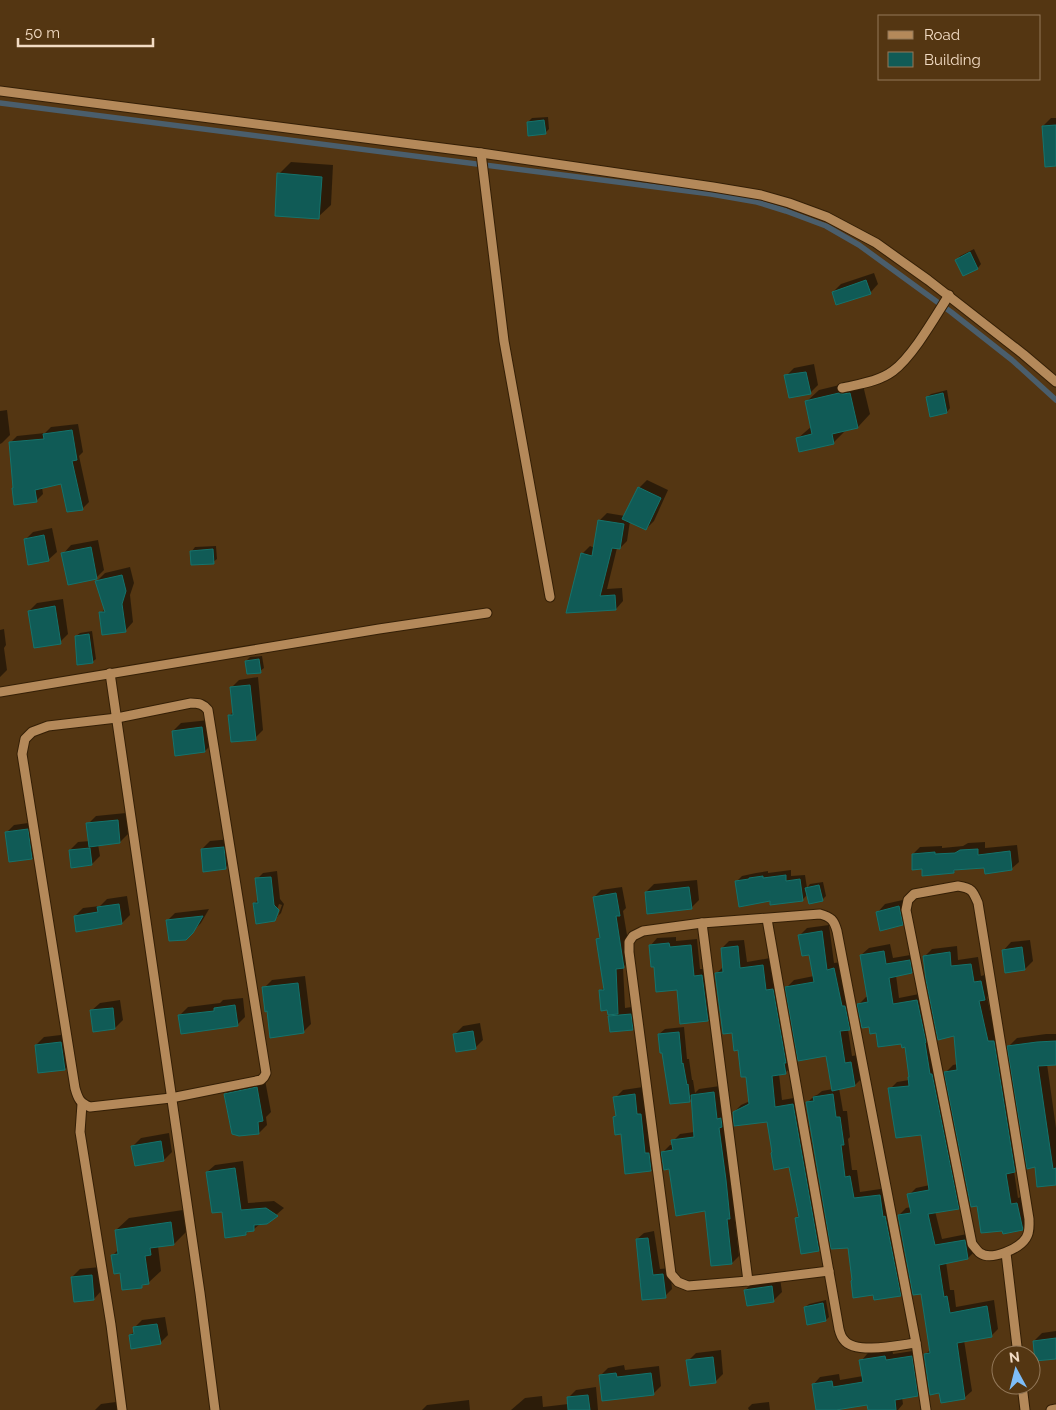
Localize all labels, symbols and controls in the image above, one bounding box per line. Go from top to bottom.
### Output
scale bar [18,15,152,47]
legend [878,15,1041,80]
text: 50 m [25,24,60,42]
text: Road [924,26,960,44]
text: Building [924,51,981,69]
north arrow [991,1345,1041,1395]
text: N [1008,1349,1021,1366]

